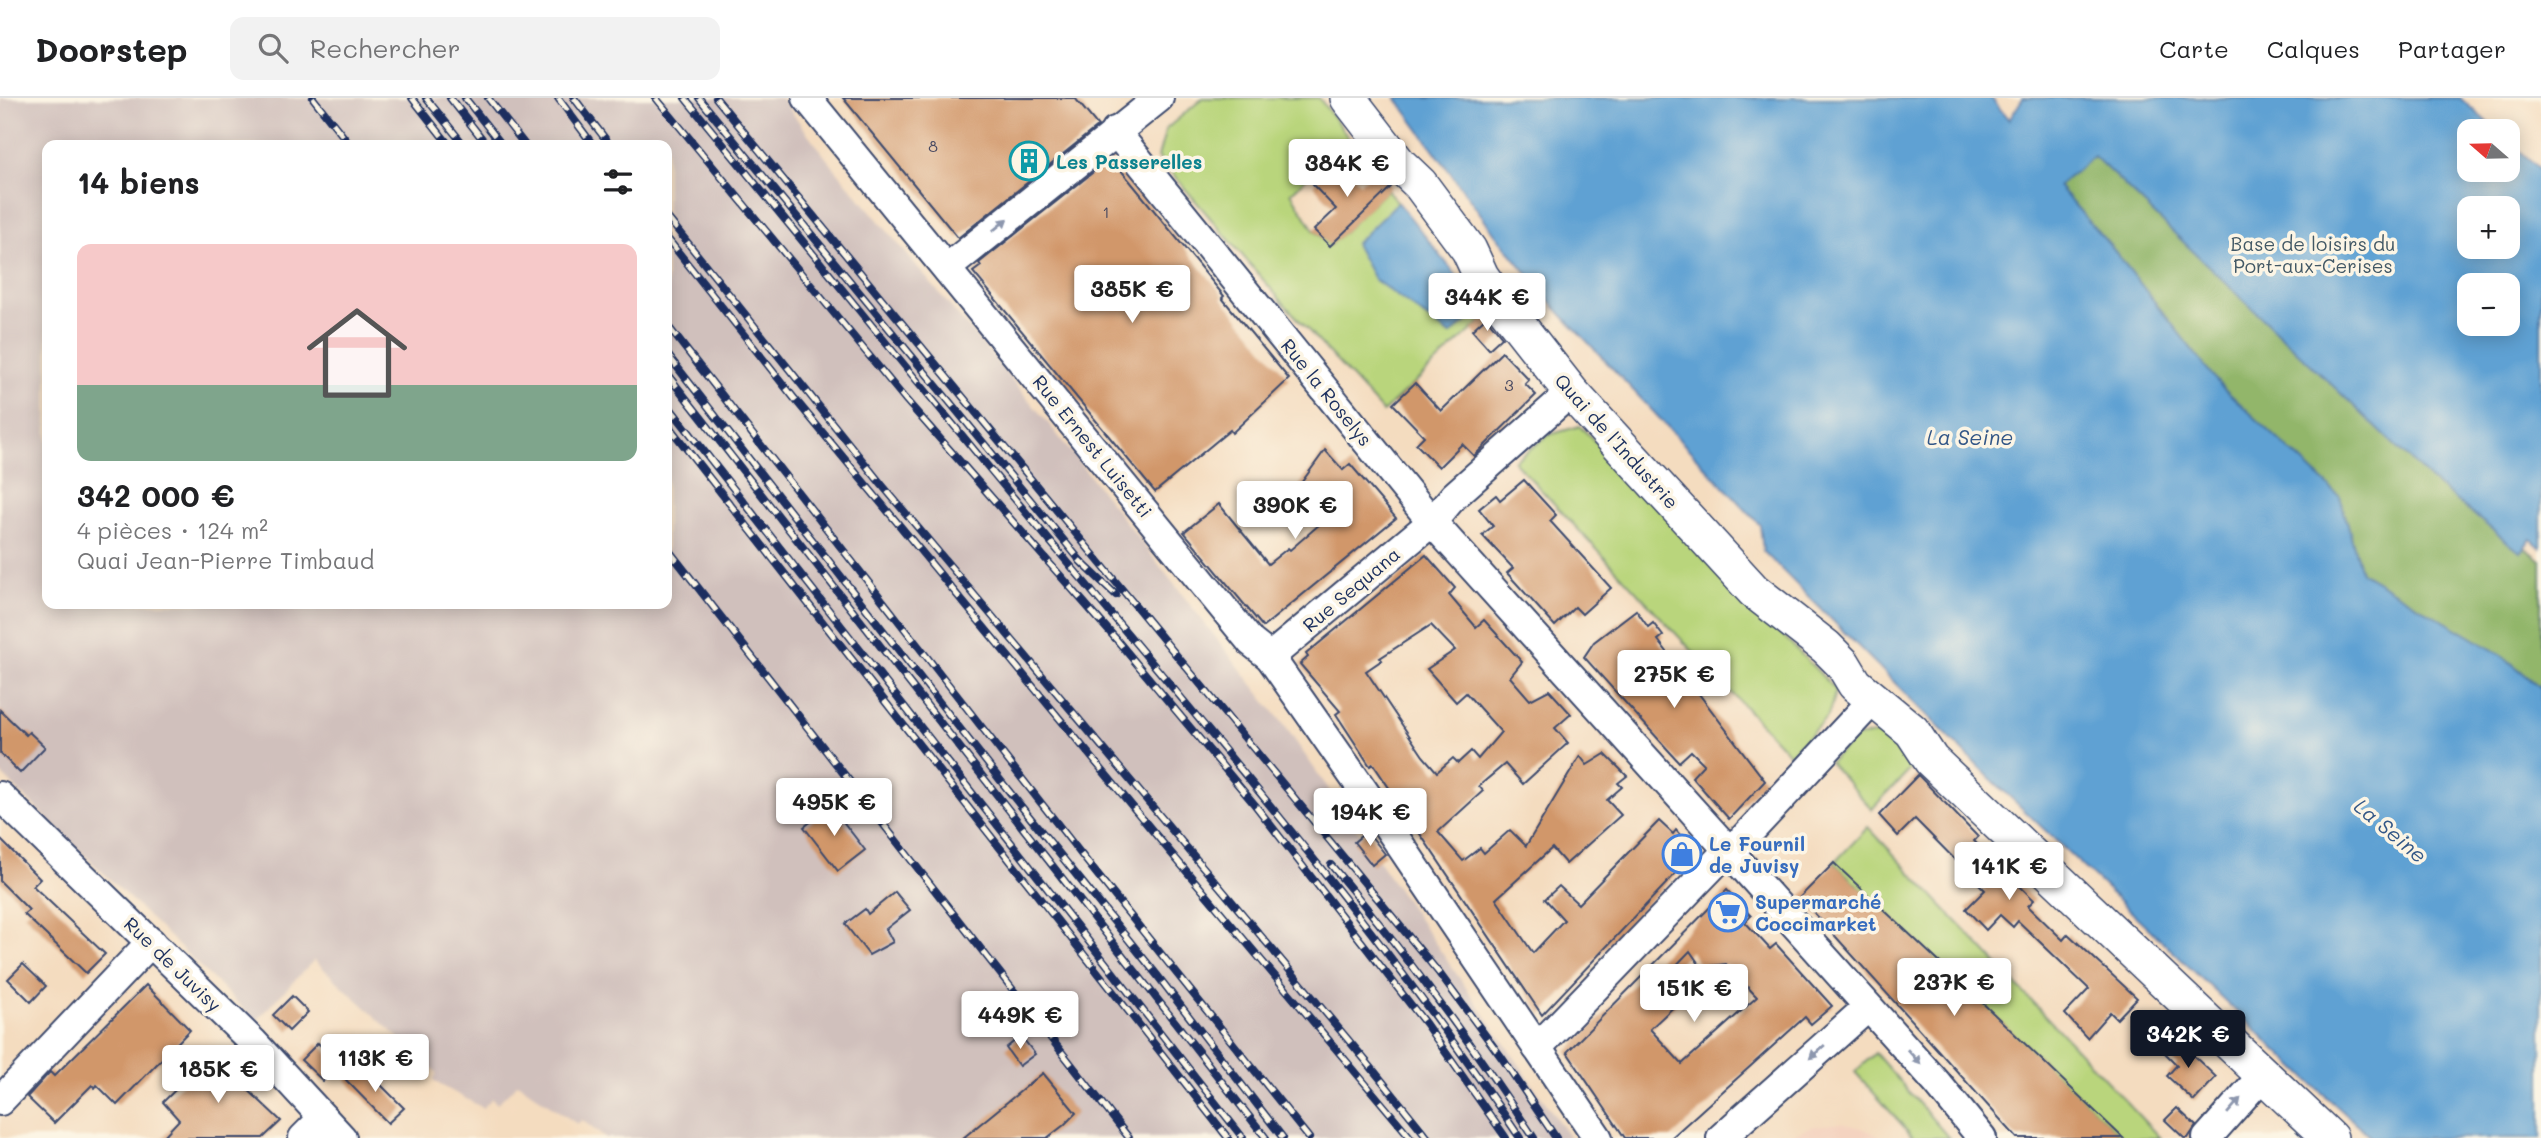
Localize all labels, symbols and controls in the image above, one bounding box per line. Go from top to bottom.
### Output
search box [230,17,720,80]
text: Doorstep [35,27,188,70]
icon: search [254,29,292,67]
text: Rechercher [310,31,461,65]
text: Carte [2159,33,2229,64]
text: Calques [2267,33,2360,64]
text: Partager [2398,33,2506,64]
north arrow [2457,119,2520,182]
map controls [2457,119,2520,336]
house number: 8 [928,135,938,156]
building icon: Les Passerelles [1008,140,1050,182]
pin: 384K € [1290,140,1404,199]
text: 384K € [1305,147,1389,177]
place label: Les Passerelles [1056,149,1202,174]
text: 14 biens [77,162,200,202]
icon: filters [599,163,637,201]
button: + [2457,196,2520,259]
house number: 1 [1102,201,1110,222]
one-way arrow [990,217,1008,232]
park label: Base de loisirs du Port-aux-Cerises [2231,231,2395,278]
pin: 385K € [1075,266,1189,325]
text: 385K € [1090,273,1174,303]
button: − [2457,273,2520,336]
pin: 344K € [1430,274,1544,333]
text: 344K € [1444,281,1530,311]
icon: home [294,290,420,416]
street label: Rue la Roselys [1276,333,1378,451]
street label: Quai de l'Industrie [1550,368,1684,514]
street label: Rue Ernest Luisetti [1028,370,1158,522]
house number: 3 [1504,374,1514,395]
water label: La Seine [1927,423,2013,450]
text: 342 000 € [77,475,235,515]
pin: 390K € [1238,482,1352,541]
text: 390K € [1253,489,1337,519]
text: 4 pièces · 124 m² [77,515,268,545]
street label: Rue Sequana [1297,541,1405,637]
text: Quai Jean-Pierre Timbaud [77,545,374,575]
pin: 275K € [1617,650,1731,710]
text: 275K € [1633,658,1715,688]
pin: 495K € [777,778,891,838]
text: 495K € [792,786,876,816]
pin: 194K € [1313,788,1427,848]
water label: La Seine [2349,792,2433,868]
text: 194K € [1330,796,1410,826]
place label: Le Fournil de Juvisy [1709,831,1805,878]
shop icon: Le Fournil de Juvisy [1661,833,1703,875]
pin: 141K € [1952,842,2066,902]
text: 141K € [1970,850,2048,880]
place label: Supermarché Coccimarket [1755,889,1881,936]
supermarket icon: Supermarché Coccimarket [1707,891,1749,933]
street label: Rue de Juvisy [119,911,227,1017]
pin: 237K € [1897,958,2011,1018]
pin: 151K € [1637,964,1751,1024]
text: 237K € [1913,966,1995,996]
text: 151K € [1656,972,1732,1002]
pin: 449K € [963,992,1077,1051]
text: 449K € [977,999,1063,1029]
pin: 342K € [2131,1010,2245,1070]
text: 342K € [2146,1018,2230,1048]
pin: 113K € [318,1034,432,1094]
text: 113K € [337,1042,413,1072]
one-way arrow [1808,1044,1826,1060]
pin: 185K € [161,1046,275,1105]
one-way arrow [1906,1048,1922,1066]
text: 185K € [178,1053,258,1083]
one-way arrow [2226,1097,2242,1115]

